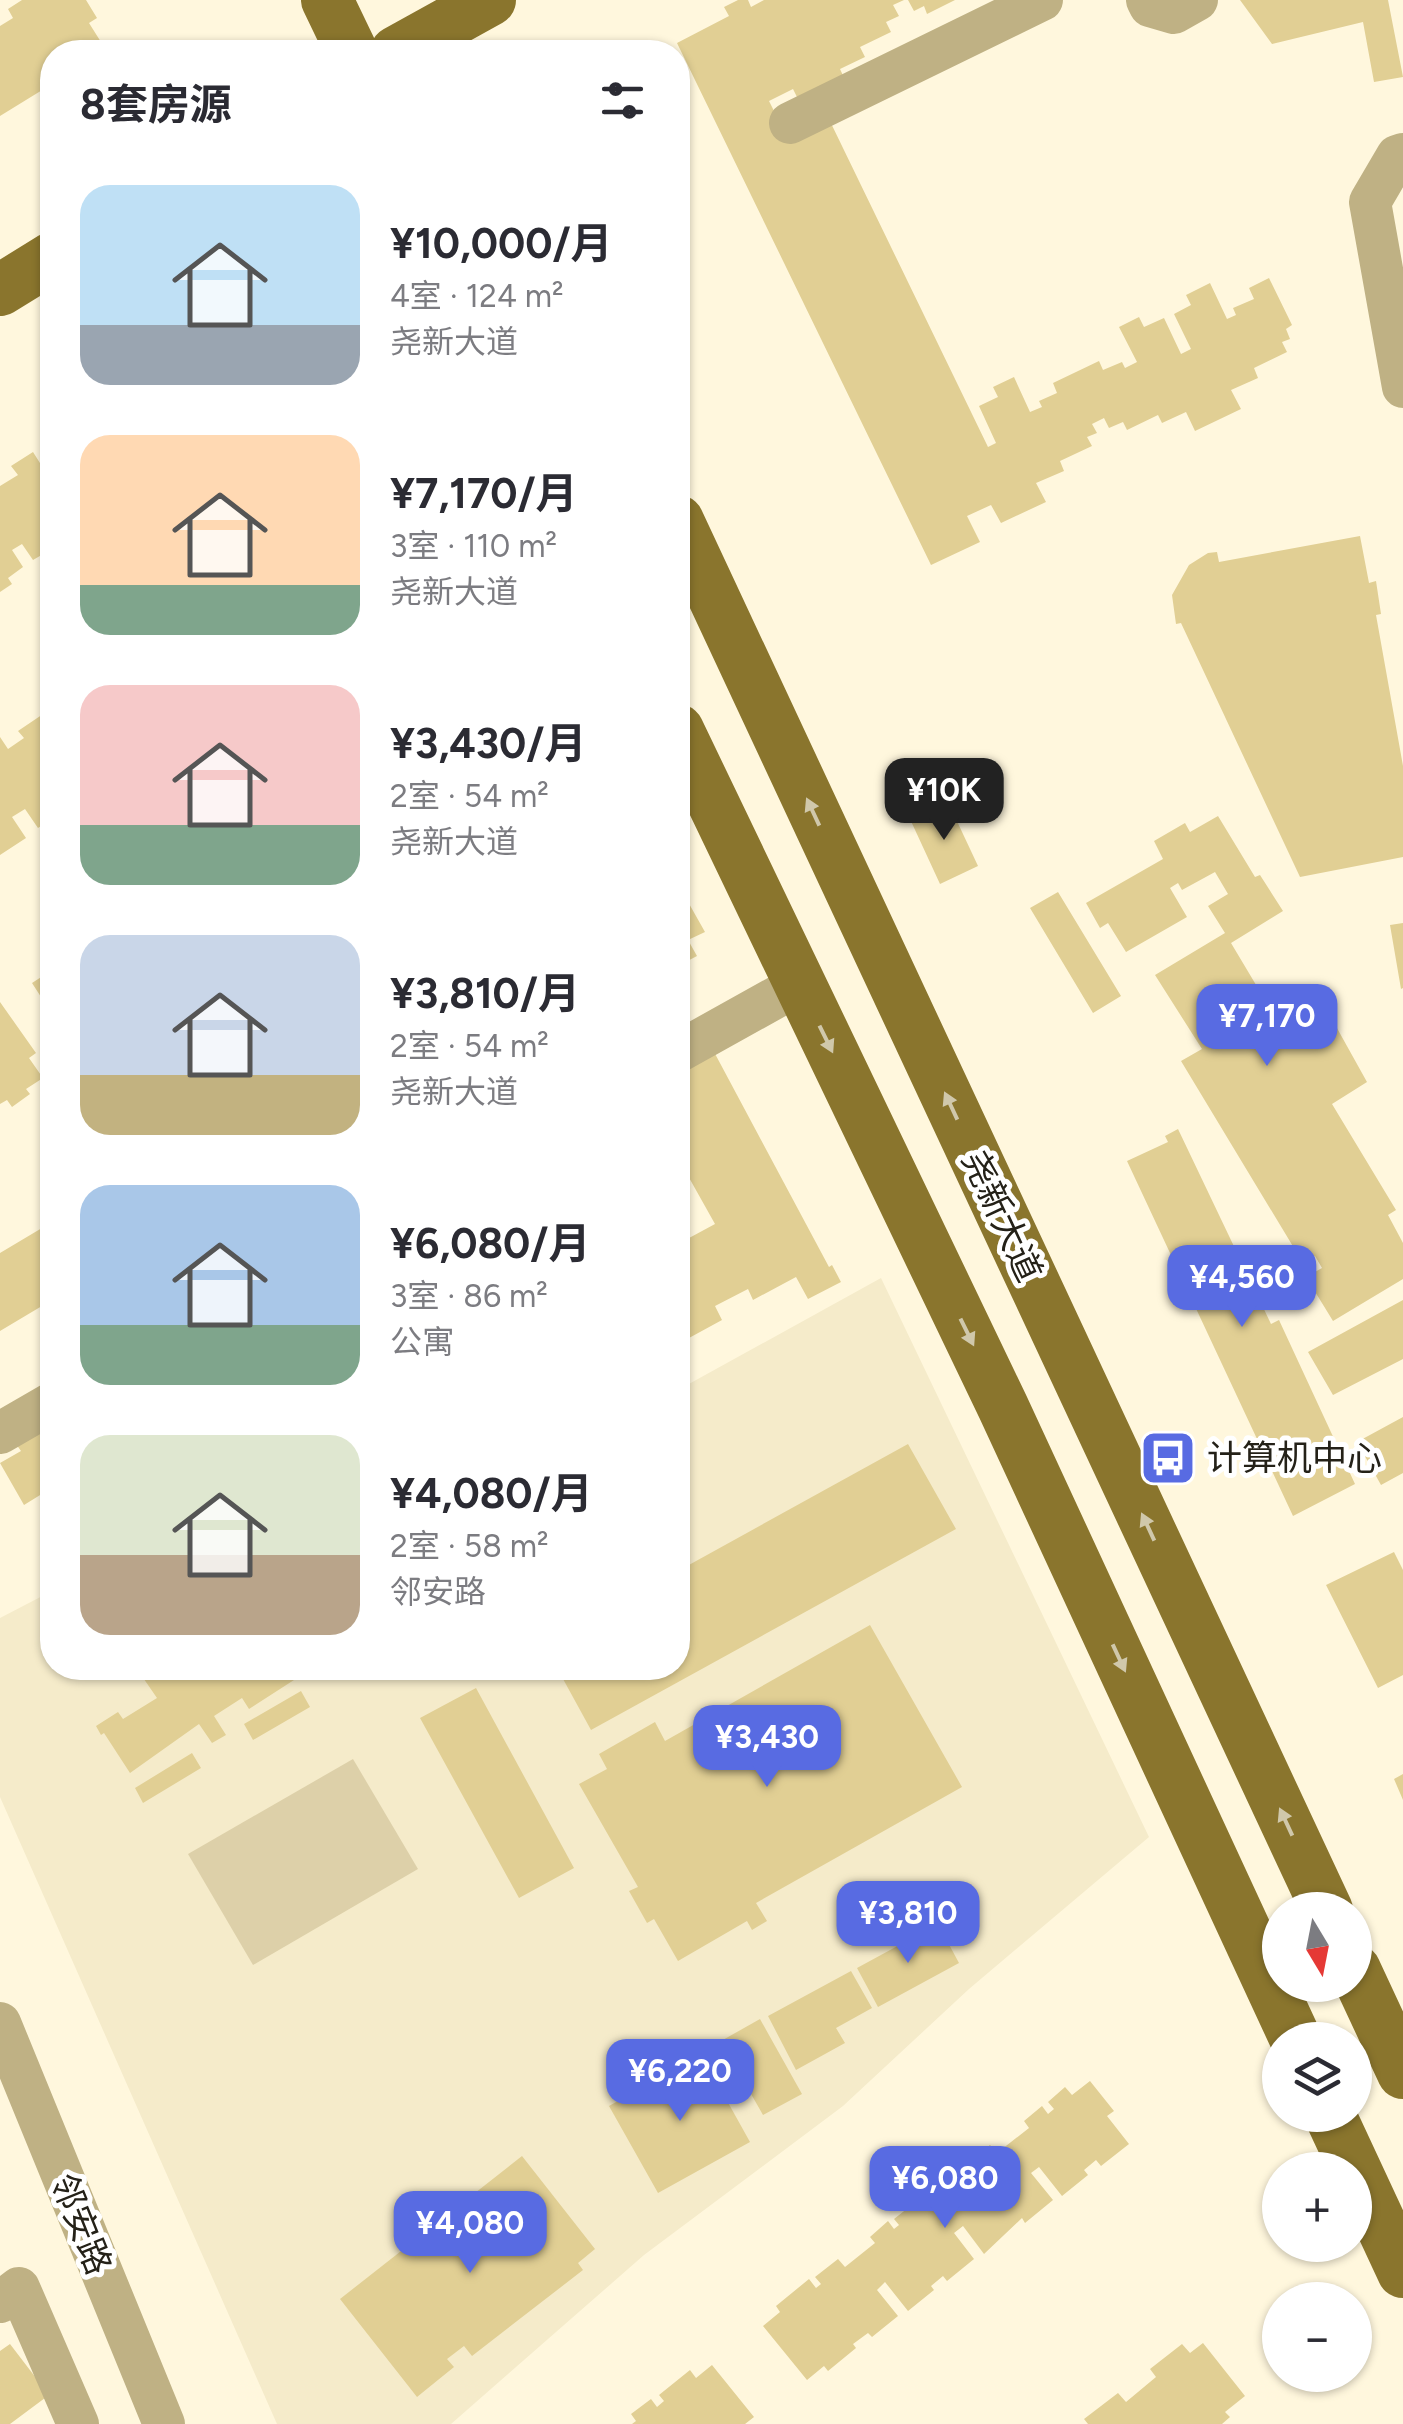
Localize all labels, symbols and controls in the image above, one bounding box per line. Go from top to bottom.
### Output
icon: filters [595,73,650,128]
text: 8套房源 [80,79,232,130]
text: ¥10,000/月 [390,218,613,269]
icon: home [160,225,280,345]
text: 4室 · 124 m² [390,277,563,315]
text: 尧新大道 [390,323,518,361]
text: ¥7,170/月 [390,468,578,519]
icon: home [160,475,280,595]
text: 3室 · 110 m² [390,527,557,565]
text: 尧新大道 [390,573,518,611]
text: ¥3,430/月 [390,718,586,769]
icon: home [160,725,280,845]
pin: ¥10K [885,758,1003,843]
text: ¥10K [907,771,981,809]
text: 2室 · 54 m² [390,777,549,815]
one-way arrow [805,797,822,826]
text: 尧新大道 [390,823,518,861]
text: ¥3,810/月 [390,968,580,1019]
icon: home [160,975,280,1095]
pin: ¥7,170 [1186,984,1348,1069]
text: ¥7,170 [1218,997,1316,1035]
one-way arrow [817,1025,834,1054]
text: 2室 · 54 m² [390,1027,549,1065]
text: 尧新大道 [390,1073,518,1111]
one-way arrow [943,1091,959,1121]
street label: 尧新大道 [953,1144,1051,1288]
text: ¥6,080/月 [390,1218,590,1269]
icon: home [160,1225,280,1345]
pin: ¥4,560 [1161,1245,1323,1330]
text: ¥4,560 [1189,1258,1295,1296]
text: 3室 · 86 m² [390,1277,548,1315]
one-way arrow [958,1317,975,1346]
text: 公寓 [390,1323,454,1361]
bus stop icon: 计算机中心 [1138,1428,1198,1488]
place label: 计算机中心 [1207,1437,1382,1479]
text: ¥4,080/月 [390,1468,593,1519]
icon: home [160,1475,280,1595]
one-way arrow [1140,1512,1156,1542]
text: 2室 · 58 m² [390,1527,549,1565]
text: 邻安路 [390,1573,486,1611]
one-way arrow [1111,1643,1127,1673]
pin: ¥3,430 [686,1705,848,1790]
text: ¥3,430 [715,1718,819,1756]
one-way arrow [1277,1807,1294,1836]
pin: ¥3,810 [827,1881,989,1966]
north arrow [1262,1892,1372,2002]
map controls [1262,1892,1372,2392]
text: ¥3,810 [859,1894,957,1932]
button: layers [1262,2022,1372,2132]
pin: ¥6,220 [599,2039,761,2124]
text: ¥6,220 [628,2052,732,2090]
pin: ¥6,080 [864,2146,1026,2231]
button: + [1262,2152,1372,2262]
text: ¥6,080 [892,2159,998,2197]
street label: 邻安路 [42,2167,120,2281]
pin: ¥4,080 [389,2191,551,2276]
text: ¥4,080 [416,2204,524,2242]
button: − [1262,2282,1372,2392]

